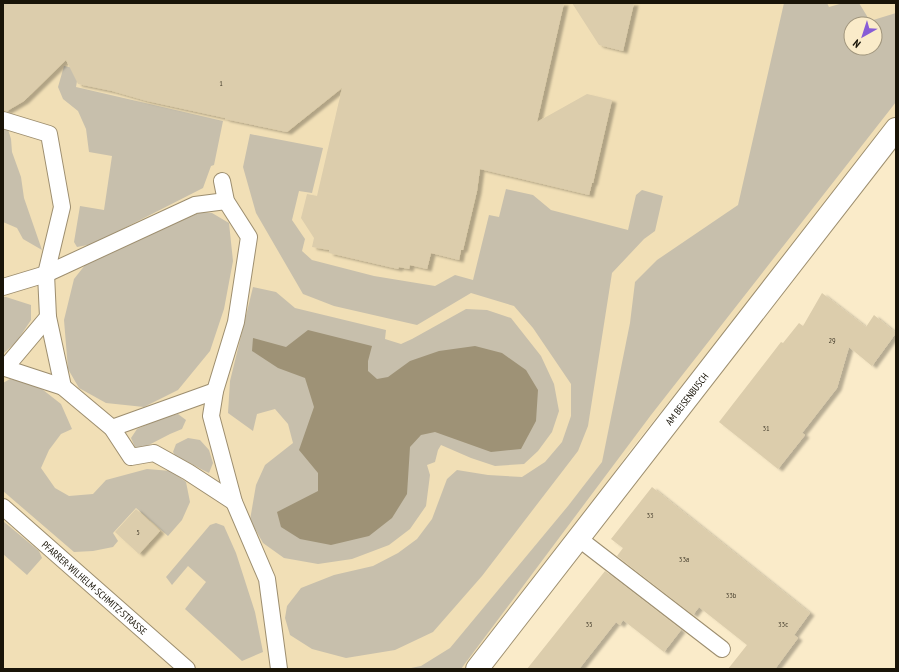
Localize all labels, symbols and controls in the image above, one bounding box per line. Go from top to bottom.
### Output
north arrow [843,16,883,56]
text: N [850,36,863,51]
house number: 1 [219,78,223,88]
house number: 29 [828,335,836,345]
street label: AM BEISENBUSCH [662,370,711,428]
house number: 31 [762,423,770,433]
house number: 33 [646,510,654,520]
house number: 5 [136,527,140,537]
street label: PFARRER-WILHELM-SCHMITZ-STRASSE [39,538,150,637]
house number: 33a [679,554,689,564]
house number: 33b [726,590,737,600]
house number: 35 [585,619,593,629]
house number: 33c [778,619,788,629]

